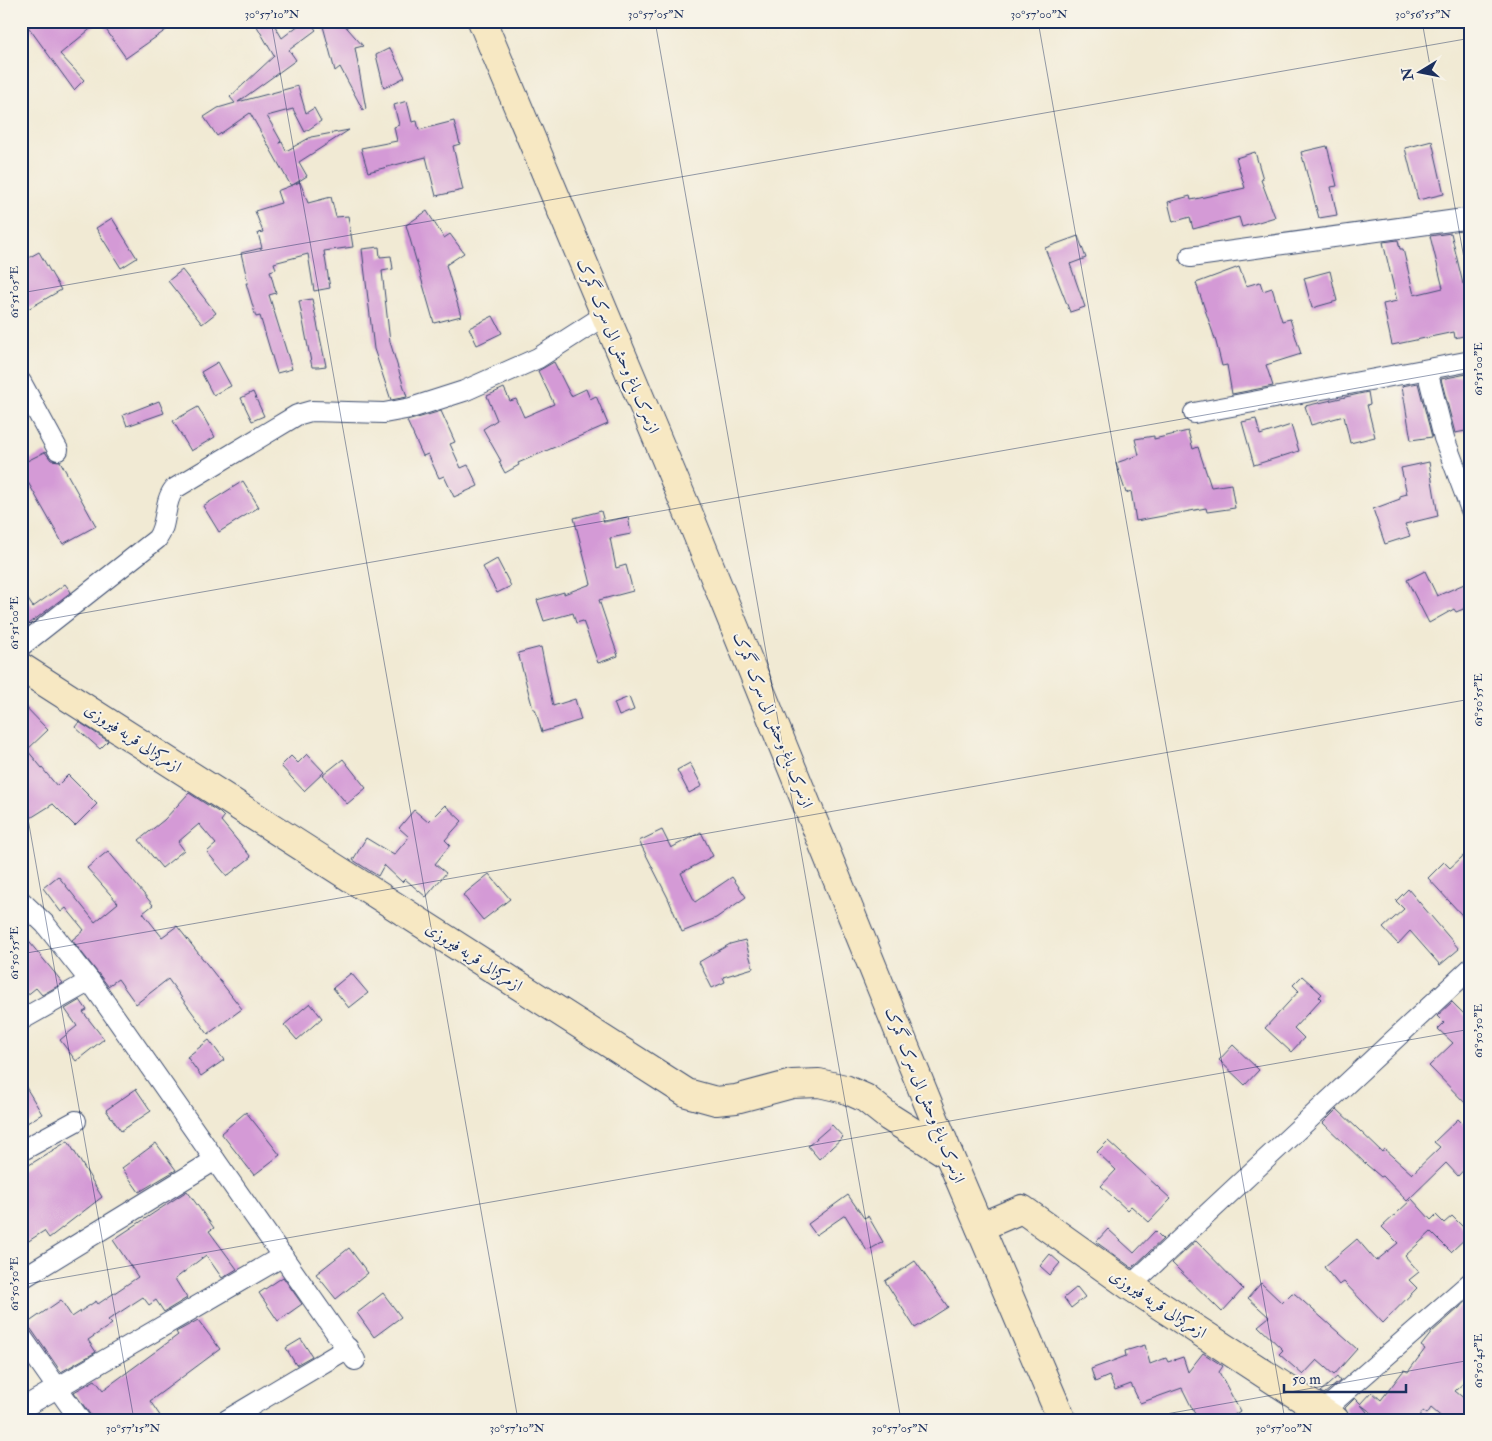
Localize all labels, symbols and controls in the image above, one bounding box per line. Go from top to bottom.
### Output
text: 30°57'10"N [244,7,300,22]
text: 30°57'05"N [628,7,684,22]
text: 30°57'00"N [1010,7,1068,22]
text: 30°56'55"N [1395,7,1451,22]
north arrow [1394,48,1444,98]
text: N [1398,66,1417,83]
street label: ازسرک باغ وحش الی سرک گمرک [569,255,665,438]
text: 61°51'05"E [7,265,22,318]
text: 61°51'00"E [1471,342,1486,396]
text: 61°51'00"E [7,596,22,650]
street label: ازسرک باغ وحش الی سرک گمرک [726,629,818,812]
text: 61°50'55"E [1471,673,1486,727]
street label: ازمرکزالی قریه فیروزی [80,699,185,778]
street label: ازمرکزالی قریه فیروزی [421,918,526,997]
text: 61°50'55"E [7,926,22,980]
street label: ازسرک باغ وحش الی سرک گمرک [878,1004,970,1187]
text: 61°50'50"E [1471,1004,1486,1058]
text: 61°50'50"E [7,1257,22,1311]
street label: ازمرکزالی قریه فیروزی [1105,1265,1210,1344]
text: 61°50'45"E [1471,1333,1486,1388]
scale bar [1284,1361,1407,1393]
text: 50 m [1292,1370,1321,1389]
text: 30°57'15"N [106,1421,160,1436]
text: 30°57'10"N [489,1421,545,1436]
text: 30°57'05"N [872,1421,928,1436]
text: 30°57'00"N [1255,1421,1313,1436]

